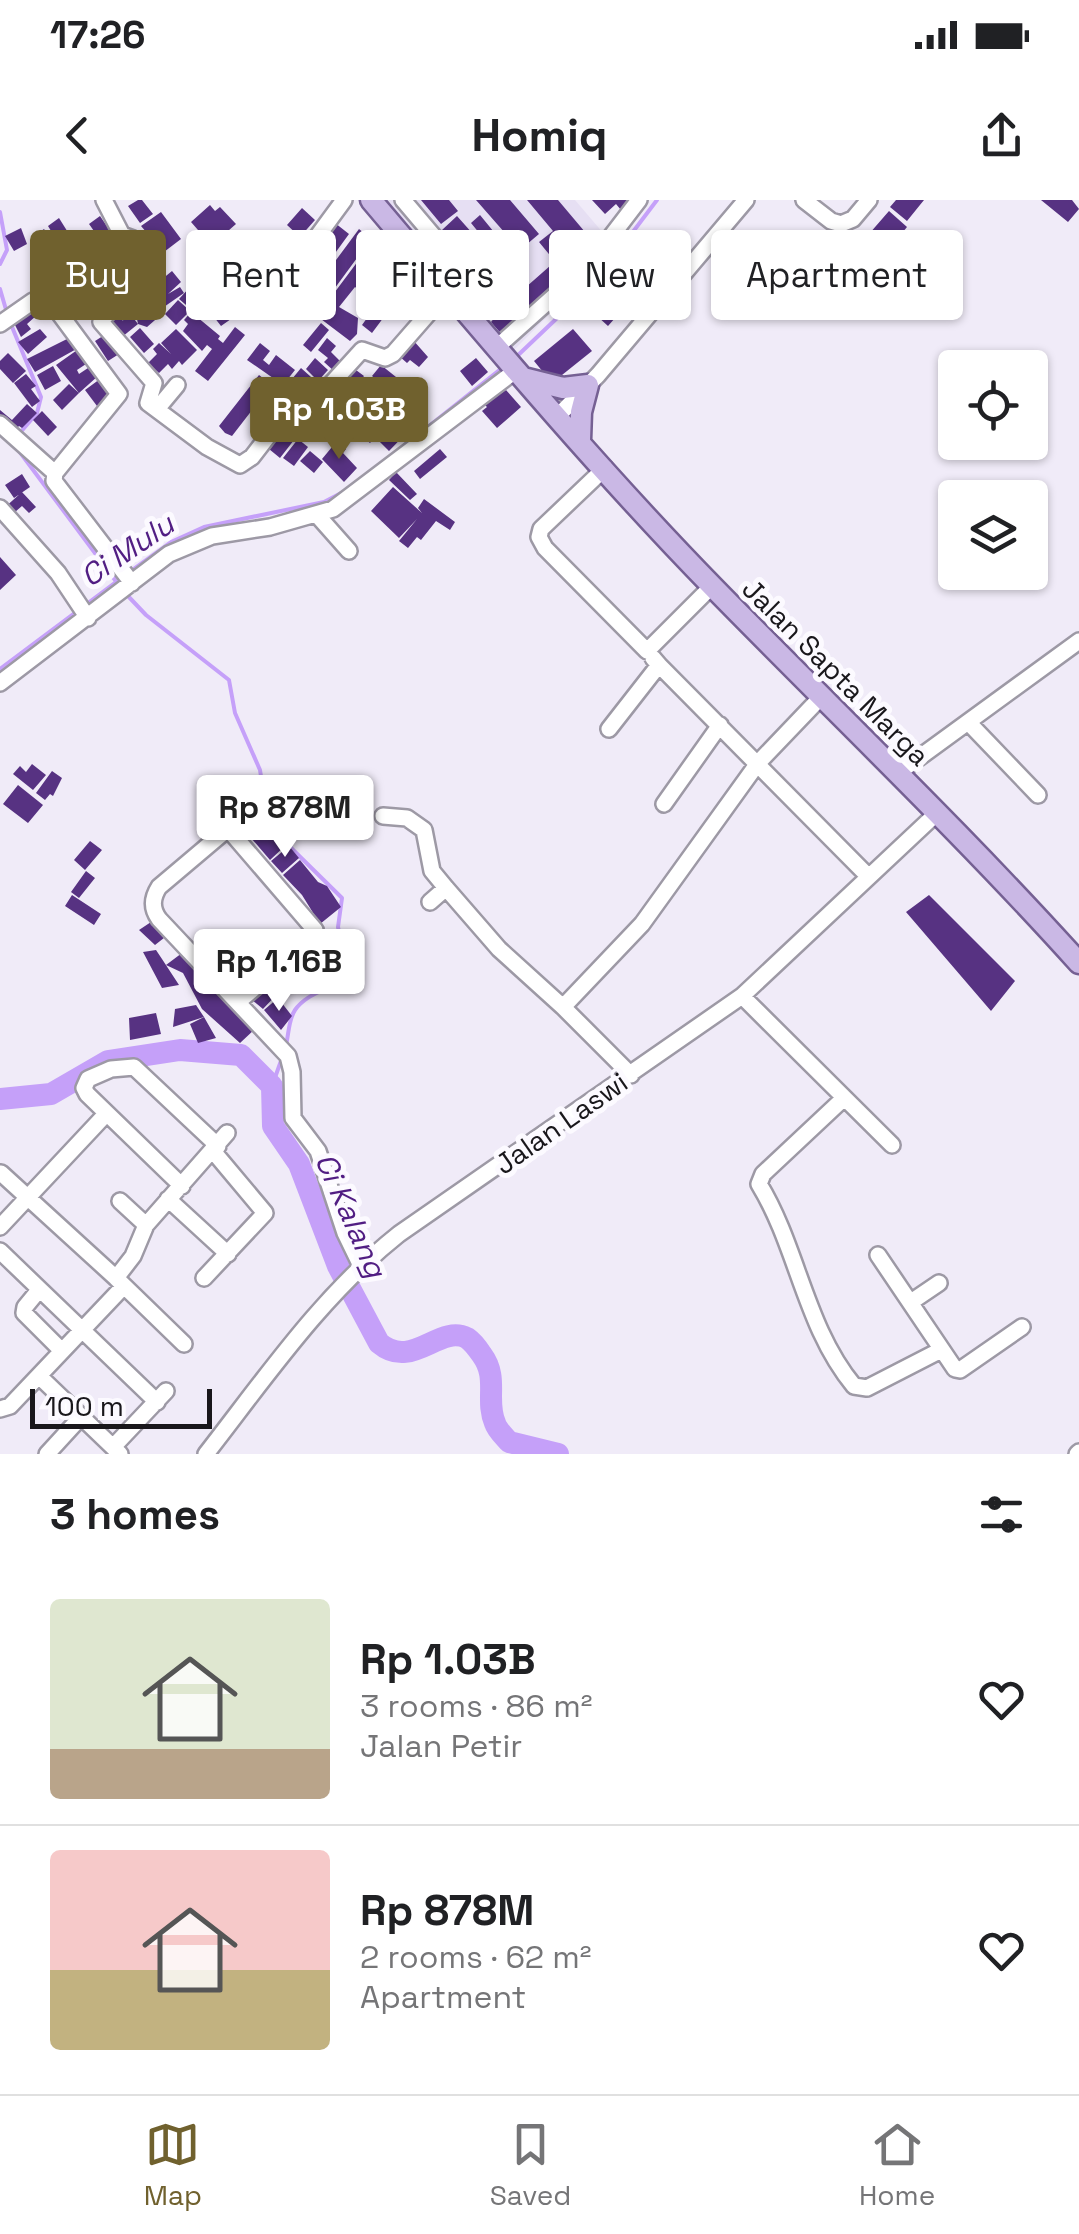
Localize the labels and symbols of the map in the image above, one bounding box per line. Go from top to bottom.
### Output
pin: Rp 1.03B [236,377,442,462]
water label: Ci Mulu [73,504,183,595]
street label: Jalan Sapta Marga [735,571,937,773]
pin: Rp 878M [193,775,377,860]
pin: Rp 1.16B [176,929,382,1014]
street label: Jalan Laswi [487,1064,635,1182]
water label: Ci Kalang [306,1147,396,1285]
scale bar [30,1384,212,1428]

